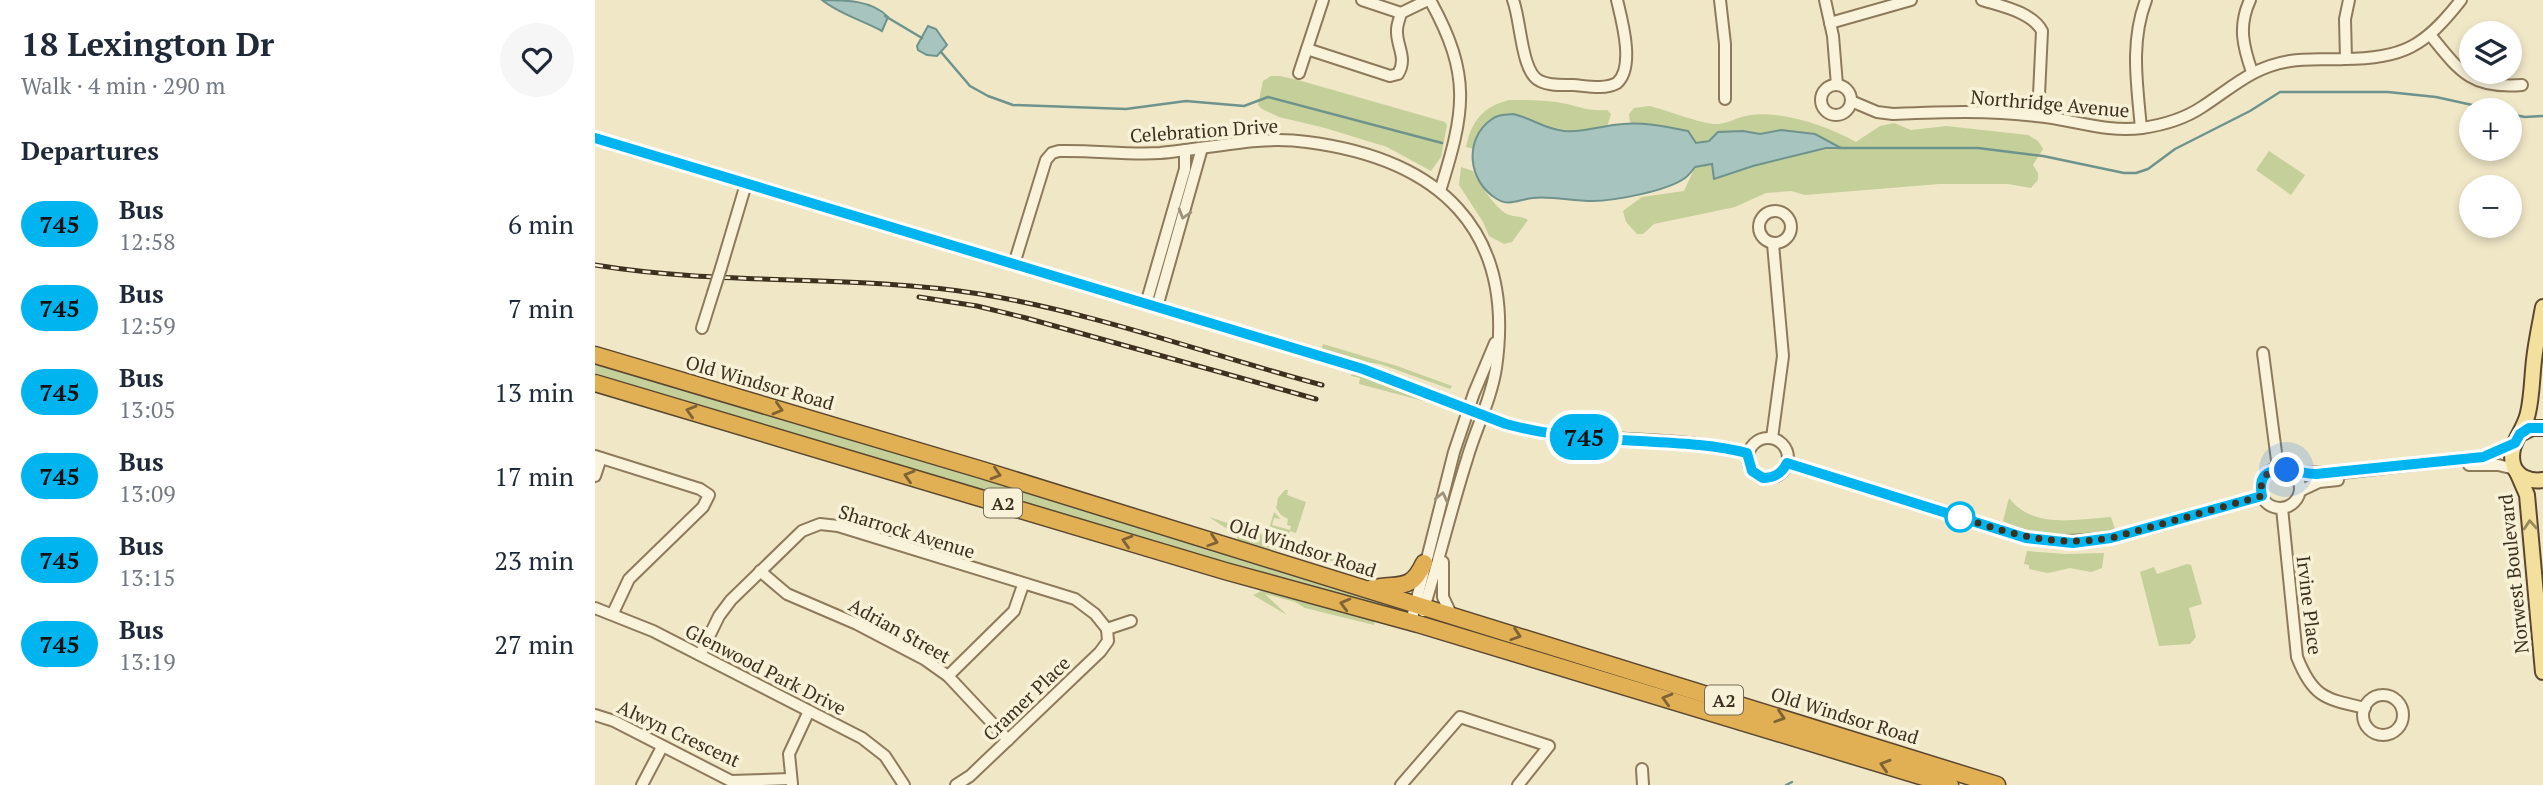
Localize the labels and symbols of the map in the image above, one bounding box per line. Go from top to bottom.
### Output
street label: Northridge Avenue [1969,84,2131,122]
street label: Celebration Drive [1129,112,1279,148]
one-way arrow [1177,207,1192,219]
street label: Old Windsor Road [683,349,838,415]
one-way arrow [772,400,784,415]
one-way arrow [685,404,697,419]
line badge: 745 [1544,414,1624,460]
your location [2269,452,2304,487]
one-way arrow [989,466,1002,480]
one-way arrow [903,469,915,484]
road number: A2 [984,489,1022,518]
one-way arrow [1434,491,1448,503]
street label: Norwest Boulevard [2492,493,2534,655]
street label: Sharrock Avenue [836,498,978,564]
unlabelled marker [1945,502,1975,532]
street label: Old Windsor Road [1226,511,1380,583]
one-way arrow [2522,520,2537,531]
one-way arrow [1207,533,1219,547]
one-way arrow [1121,534,1133,549]
street label: Irvine Place [2292,554,2328,656]
street label: Adrian Street [845,592,955,668]
one-way arrow [1339,598,1351,613]
street label: Glenwood Park Drive [681,618,851,720]
one-way arrow [1509,627,1521,641]
street label: Cramer Place [977,650,1075,746]
street label: Old Windsor Road [1768,681,1922,749]
road number: A2 [1705,686,1743,714]
one-way arrow [1661,693,1673,708]
street label: Alwyn Crescent [614,694,744,772]
one-way arrow [1773,709,1785,724]
one-way arrow [1879,759,1892,773]

